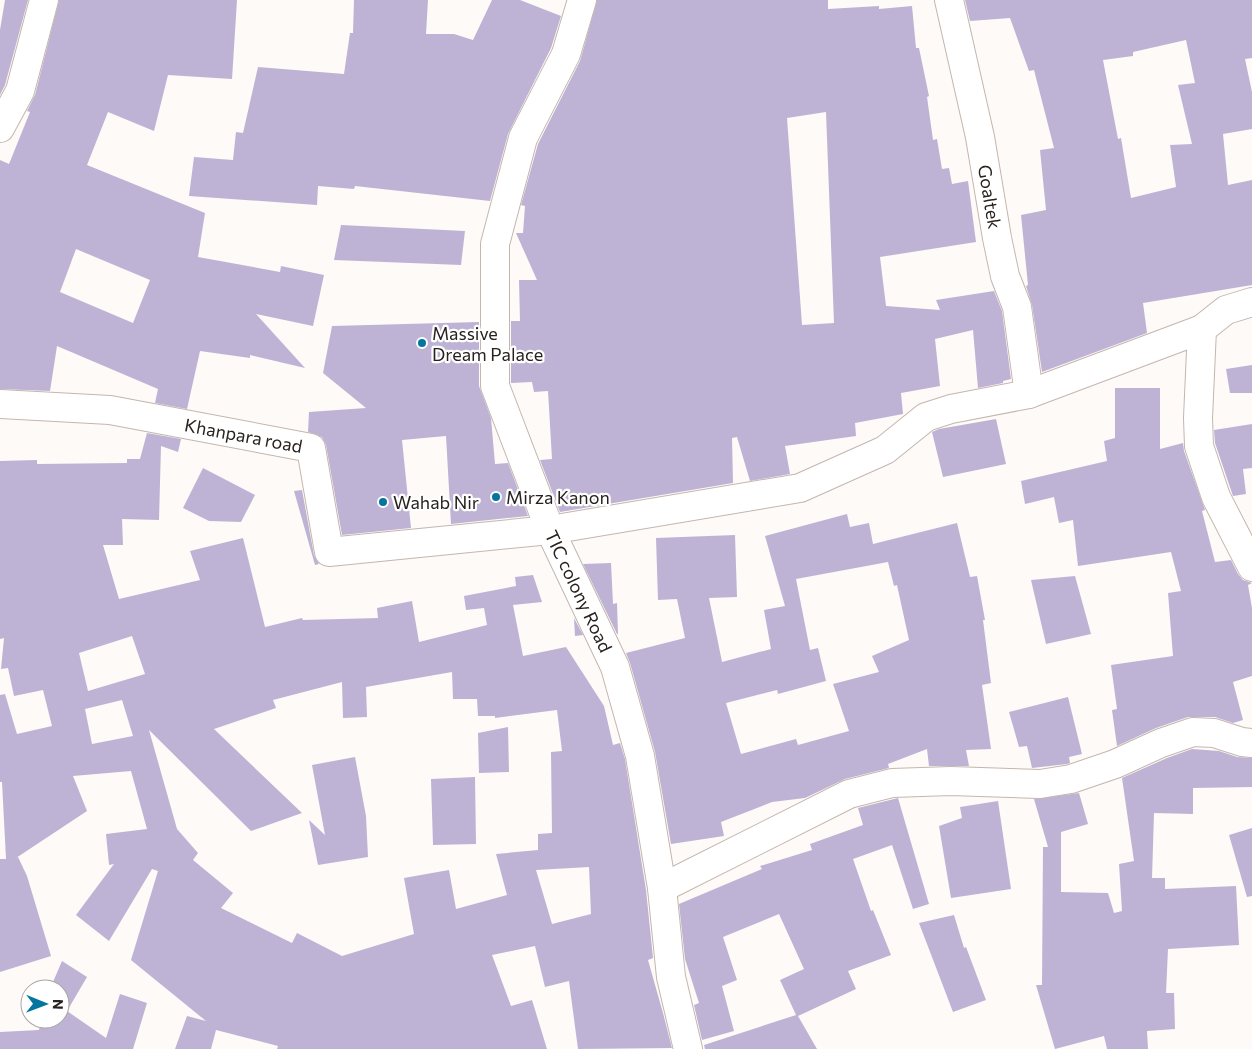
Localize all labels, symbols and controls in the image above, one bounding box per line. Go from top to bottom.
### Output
street label: Goaltek [974,163,1006,231]
place label: Massive Dream Palace [432,322,543,365]
marker: Massive Dream Palace [416,337,428,349]
street label: Khanpara road [183,413,304,457]
place label: Mirza Kanon [506,486,610,508]
place label: Wahab Nir [393,491,479,513]
marker: Mirza Kanon [490,491,502,503]
marker: Wahab Nir [377,496,389,508]
street label: TIC colony Road [541,526,617,656]
north arrow [20,979,70,1029]
text: N [50,999,67,1010]

